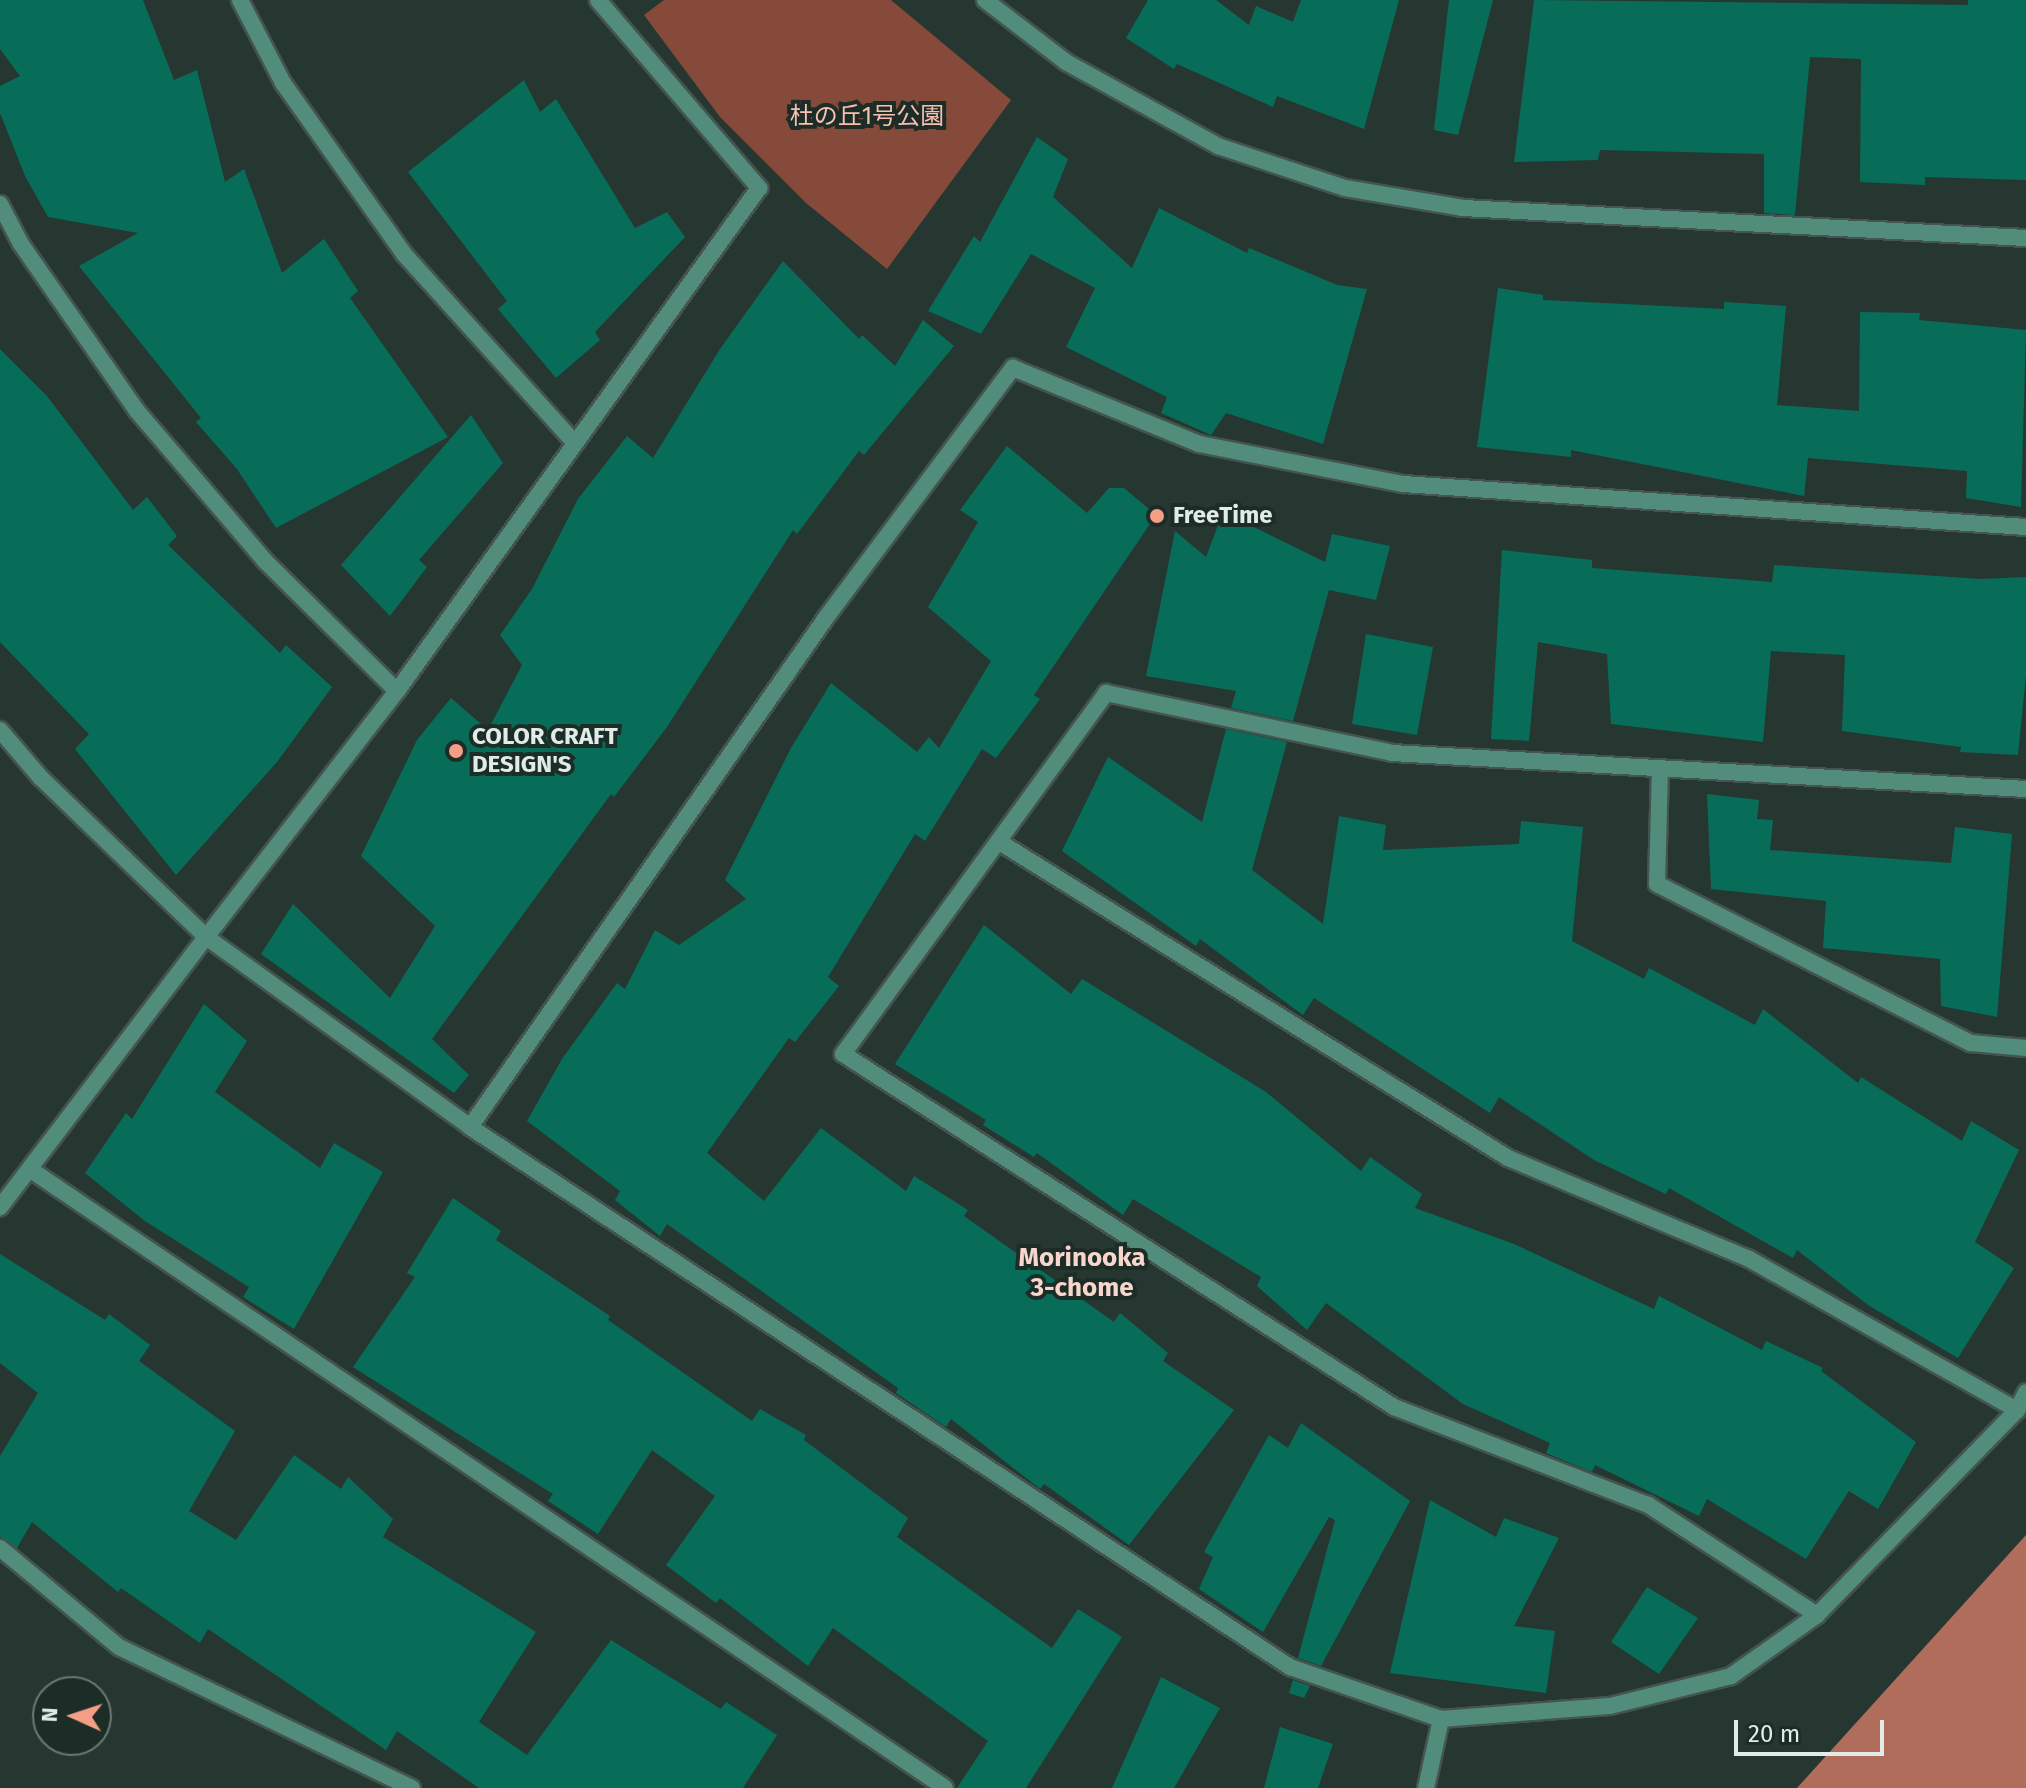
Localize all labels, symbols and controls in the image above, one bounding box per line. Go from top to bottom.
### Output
park label: 杜の丘1号公園 [790,103,944,131]
place label: FreeTime [1173,502,1273,530]
marker: FreeTime [1148,507,1166,525]
place label: COLOR CRAFT DESIGN'S [472,723,618,779]
marker: COLOR CRAFT DESIGN'S [447,742,465,760]
district label: Morinooka 3-chome [1019,1242,1145,1304]
north arrow [32,1676,112,1756]
scale bar [1738,1704,1888,1754]
text: N [36,1707,63,1723]
text: 20 m [1748,1720,1800,1748]

